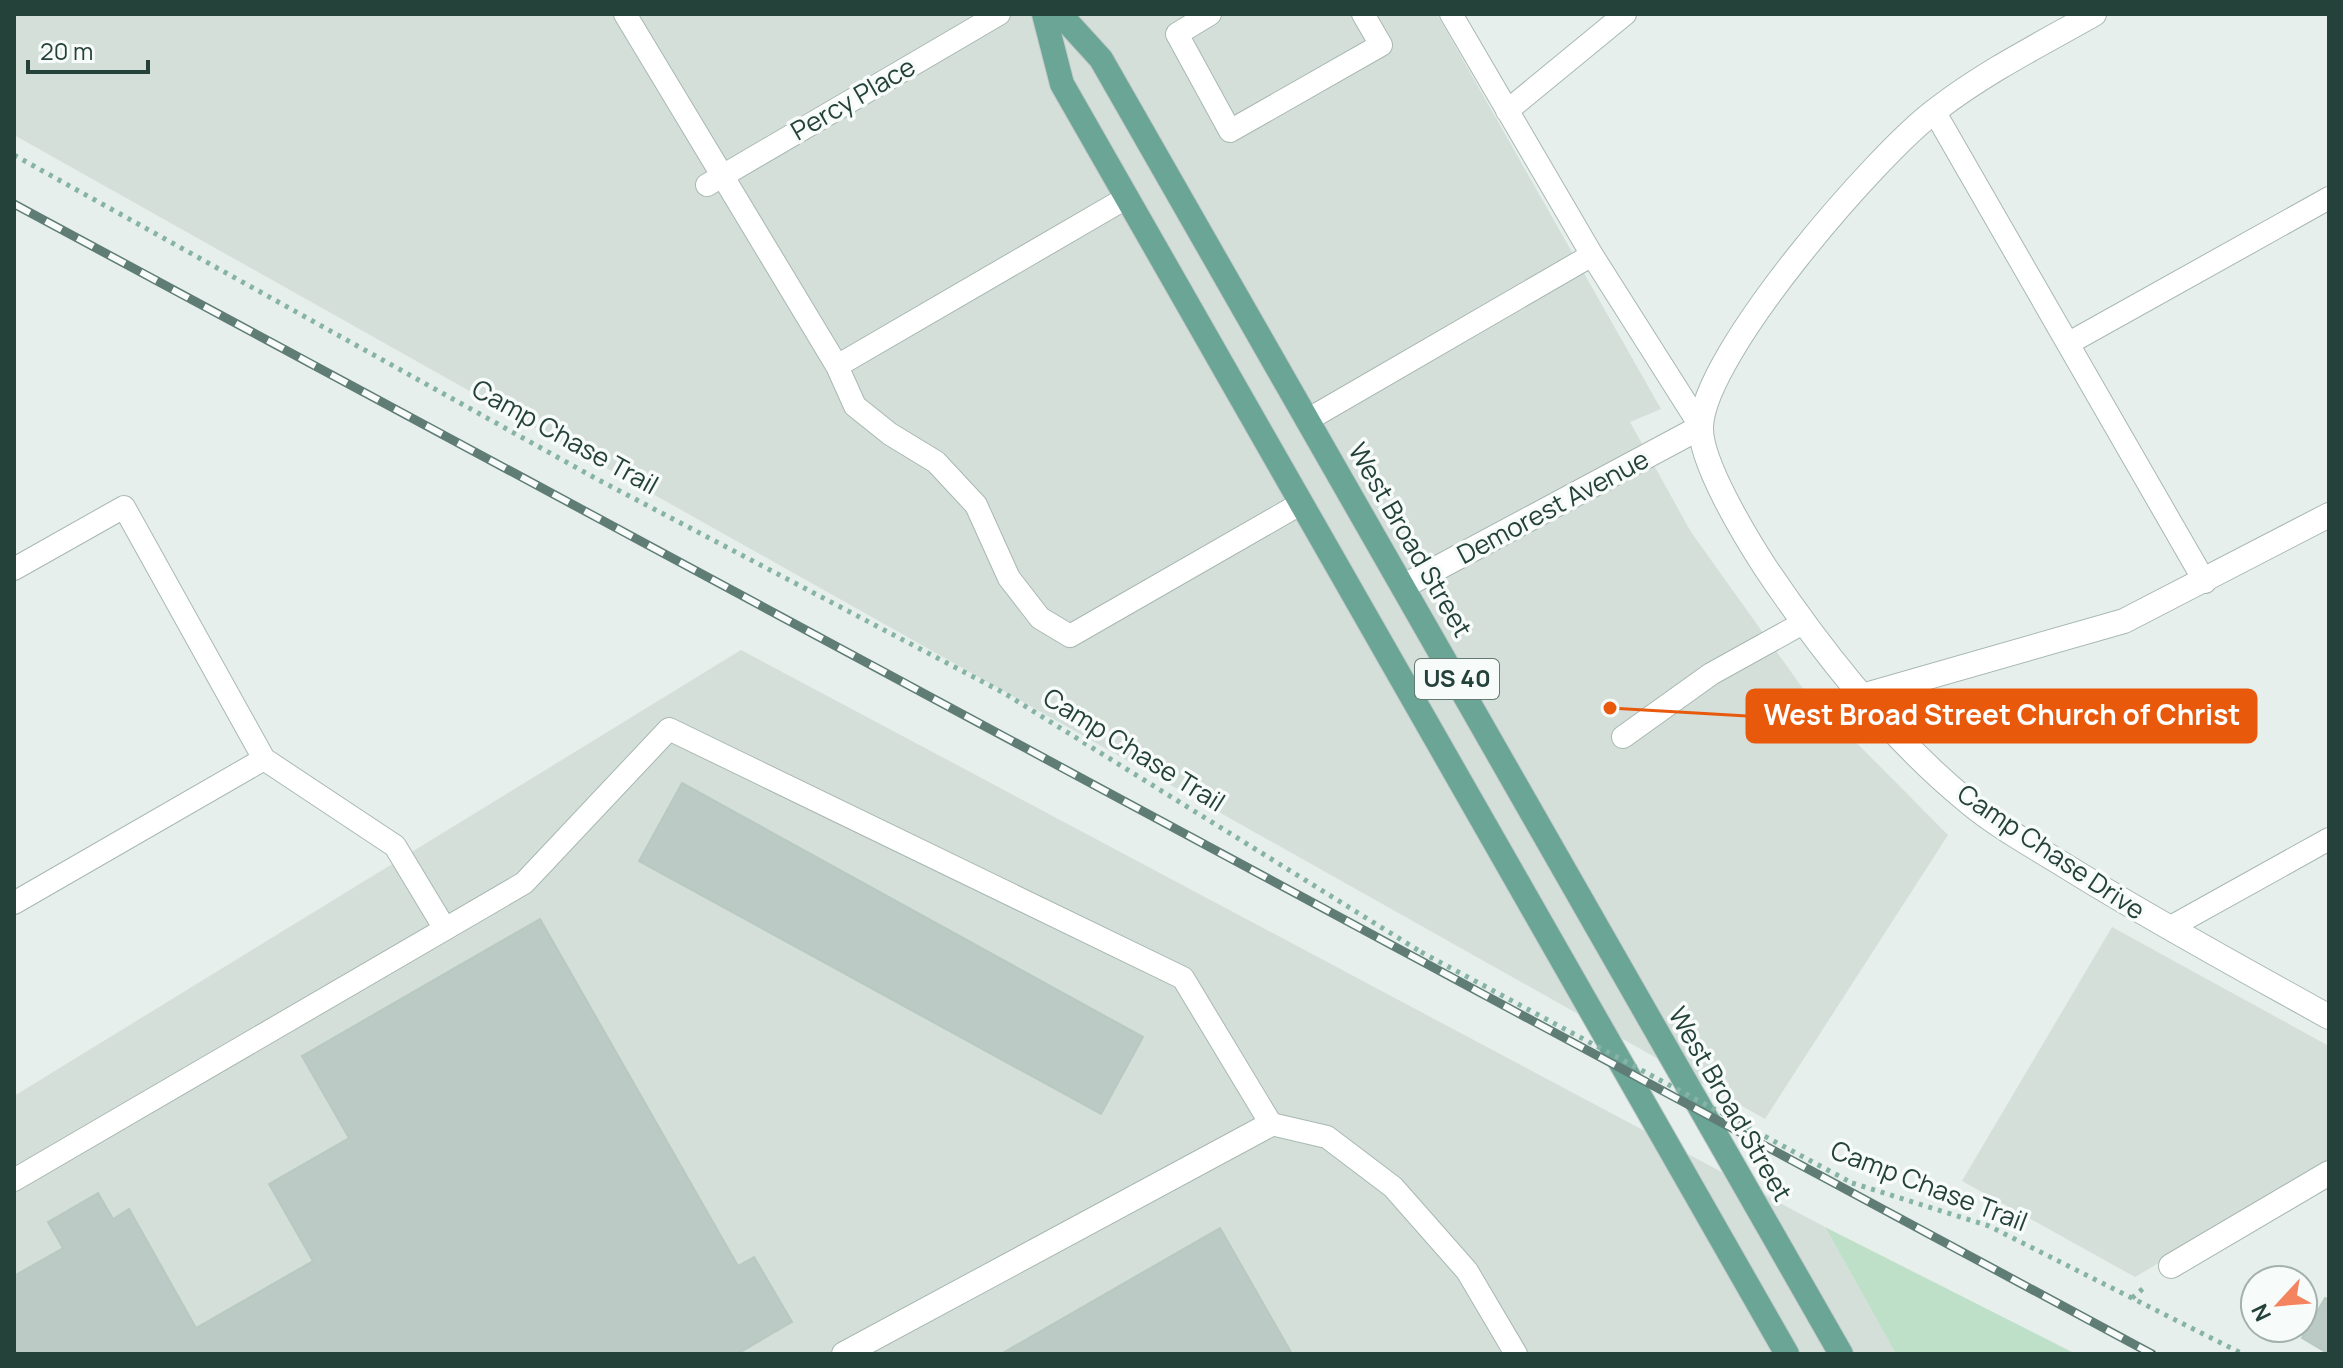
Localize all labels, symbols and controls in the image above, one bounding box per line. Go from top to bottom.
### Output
scale bar [28,24,148,74]
text: 20 m [40,34,93,67]
street label: Percy Place [784,48,921,148]
street label: Camp Chase Trail [466,370,665,502]
street label: West Broad Street [1341,436,1481,643]
street label: Demorest Avenue [1450,440,1655,572]
road number: US 40 [1415,659,1499,699]
street label: Camp Chase Trail [1037,679,1232,819]
callout: West Broad Street Church of Christ [1747,690,2256,742]
text: West Broad Street Church of Christ [1764,695,2240,733]
street label: Camp Chase Drive [1951,775,2152,927]
street label: West Broad Street [1661,1000,1801,1207]
street label: Camp Chase Trail [1826,1131,2033,1239]
north arrow [2239,1264,2319,1344]
text: N [2244,1299,2278,1326]

